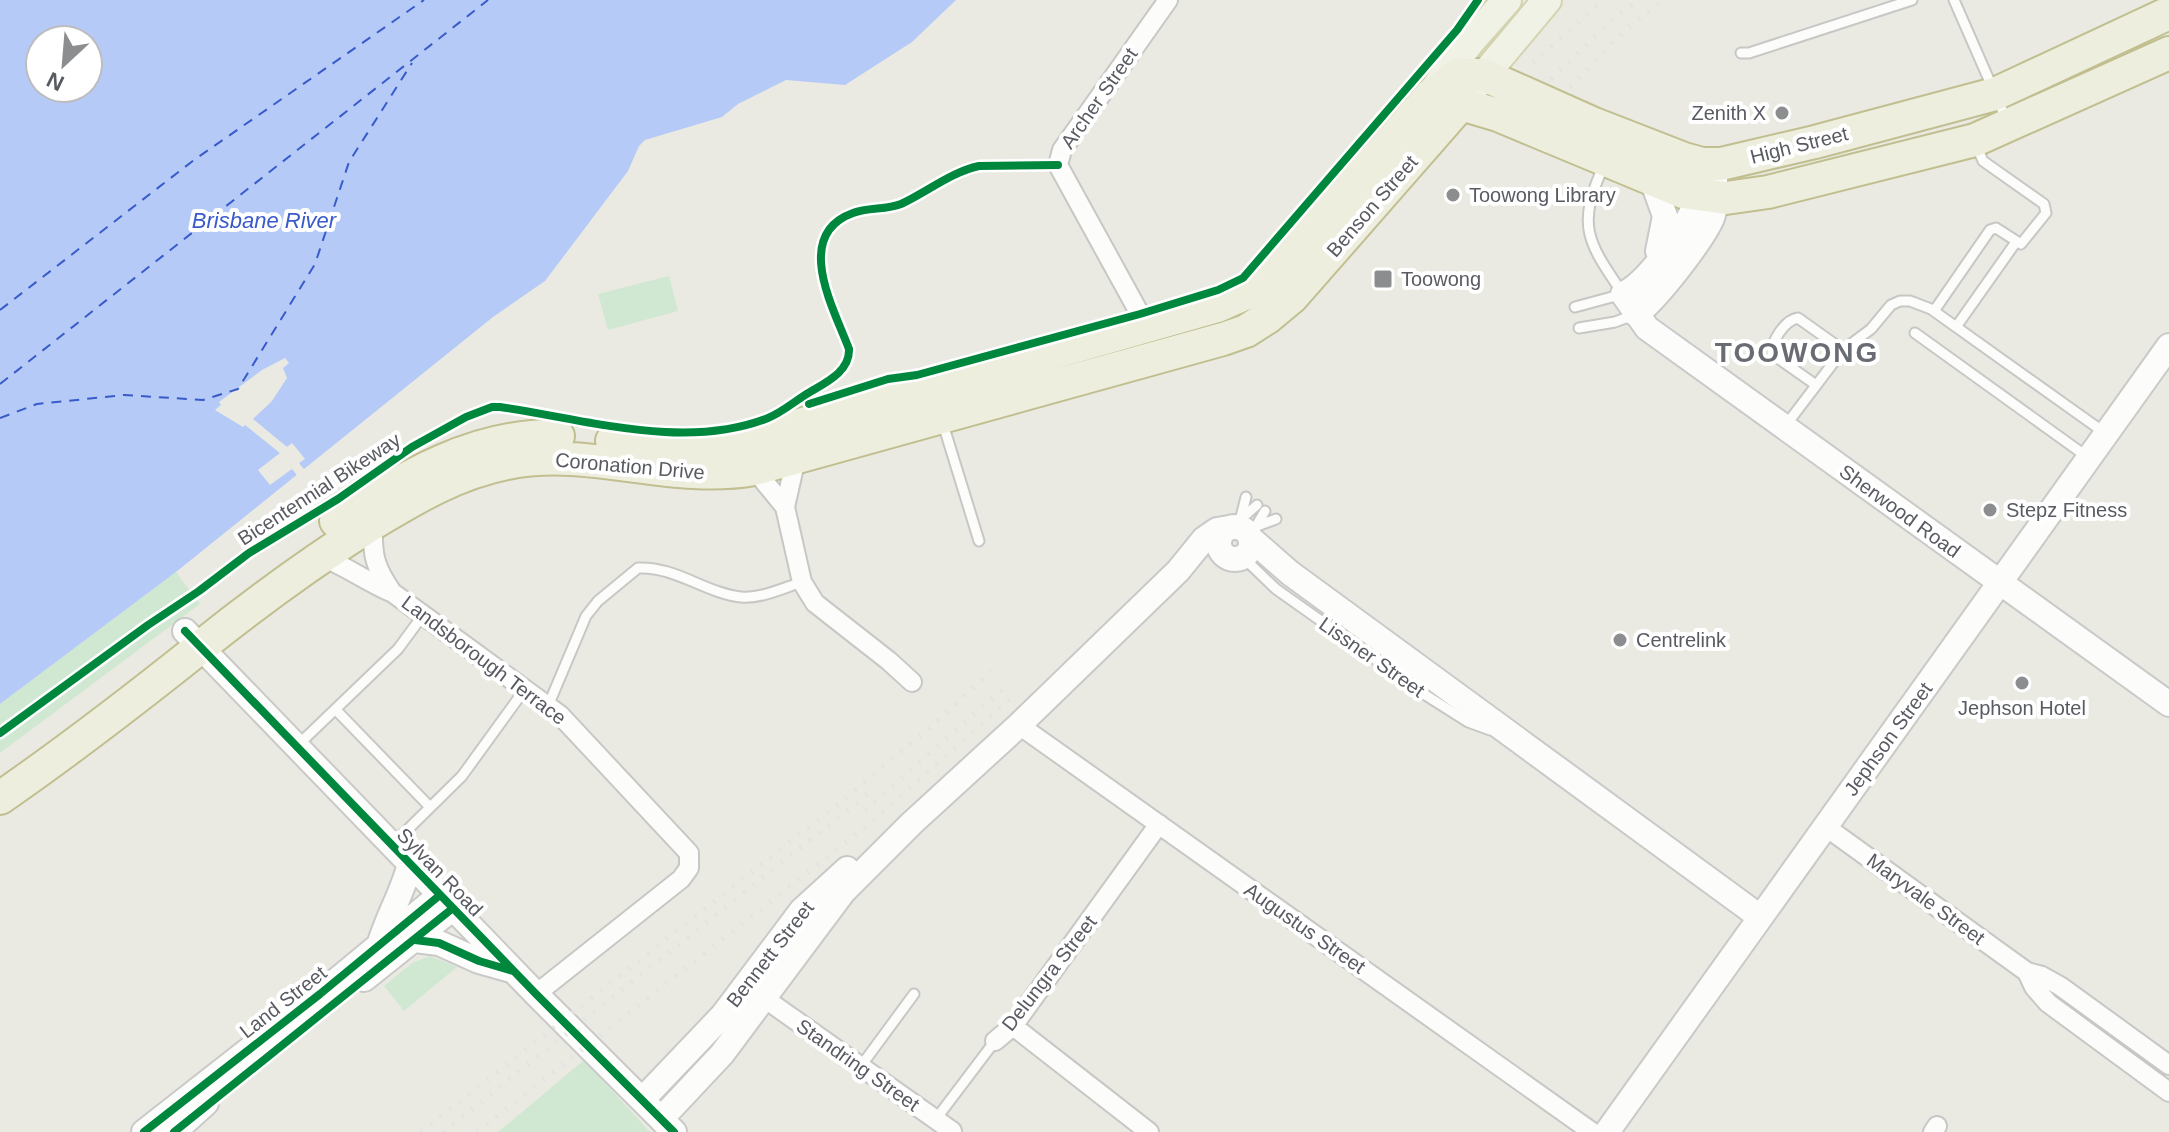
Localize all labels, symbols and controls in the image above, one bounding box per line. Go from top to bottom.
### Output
north arrow [24,24,104,104]
street label: Archer Street [1056,43,1142,153]
text: N [43,67,68,96]
place label: Zenith X [1692,102,1766,124]
marker: Zenith X [1773,104,1791,122]
street label: High Street [1748,122,1851,168]
street label: Benson Street [1322,151,1422,261]
place label: Toowong Library [1469,184,1616,206]
marker: Toowong Library [1444,186,1462,204]
water label: Brisbane River [192,208,338,233]
marker: Toowong [1372,268,1394,290]
place label: Toowong [1401,268,1481,290]
district label: TOOWONG [1715,337,1879,368]
street label: Bicentennial Bikeway [234,428,404,550]
street label: Coronation Drive [554,449,706,483]
street label: Sherwood Road [1836,460,1964,562]
place label: Stepz Fitness [2006,499,2127,521]
marker: Stepz Fitness [1981,501,1999,519]
street label: Landsborough Terrace [398,591,570,729]
street label: Lissner Street [1315,613,1429,702]
place label: Centrelink [1636,629,1727,651]
marker: Centrelink [1611,631,1629,649]
marker: Jephson Hotel [2013,674,2031,692]
street label: Jephson Street [1840,678,1937,800]
place label: Jephson Hotel [1958,697,2086,719]
street label: Sylvan Road [393,824,487,920]
street label: Maryvale Street [1863,849,1989,949]
street label: Augustus Street [1240,878,1370,978]
street label: Bennett Street [722,897,818,1011]
street label: Delungra Street [997,911,1101,1035]
street label: Land Street [235,961,331,1043]
street label: Standring Street [792,1015,924,1116]

